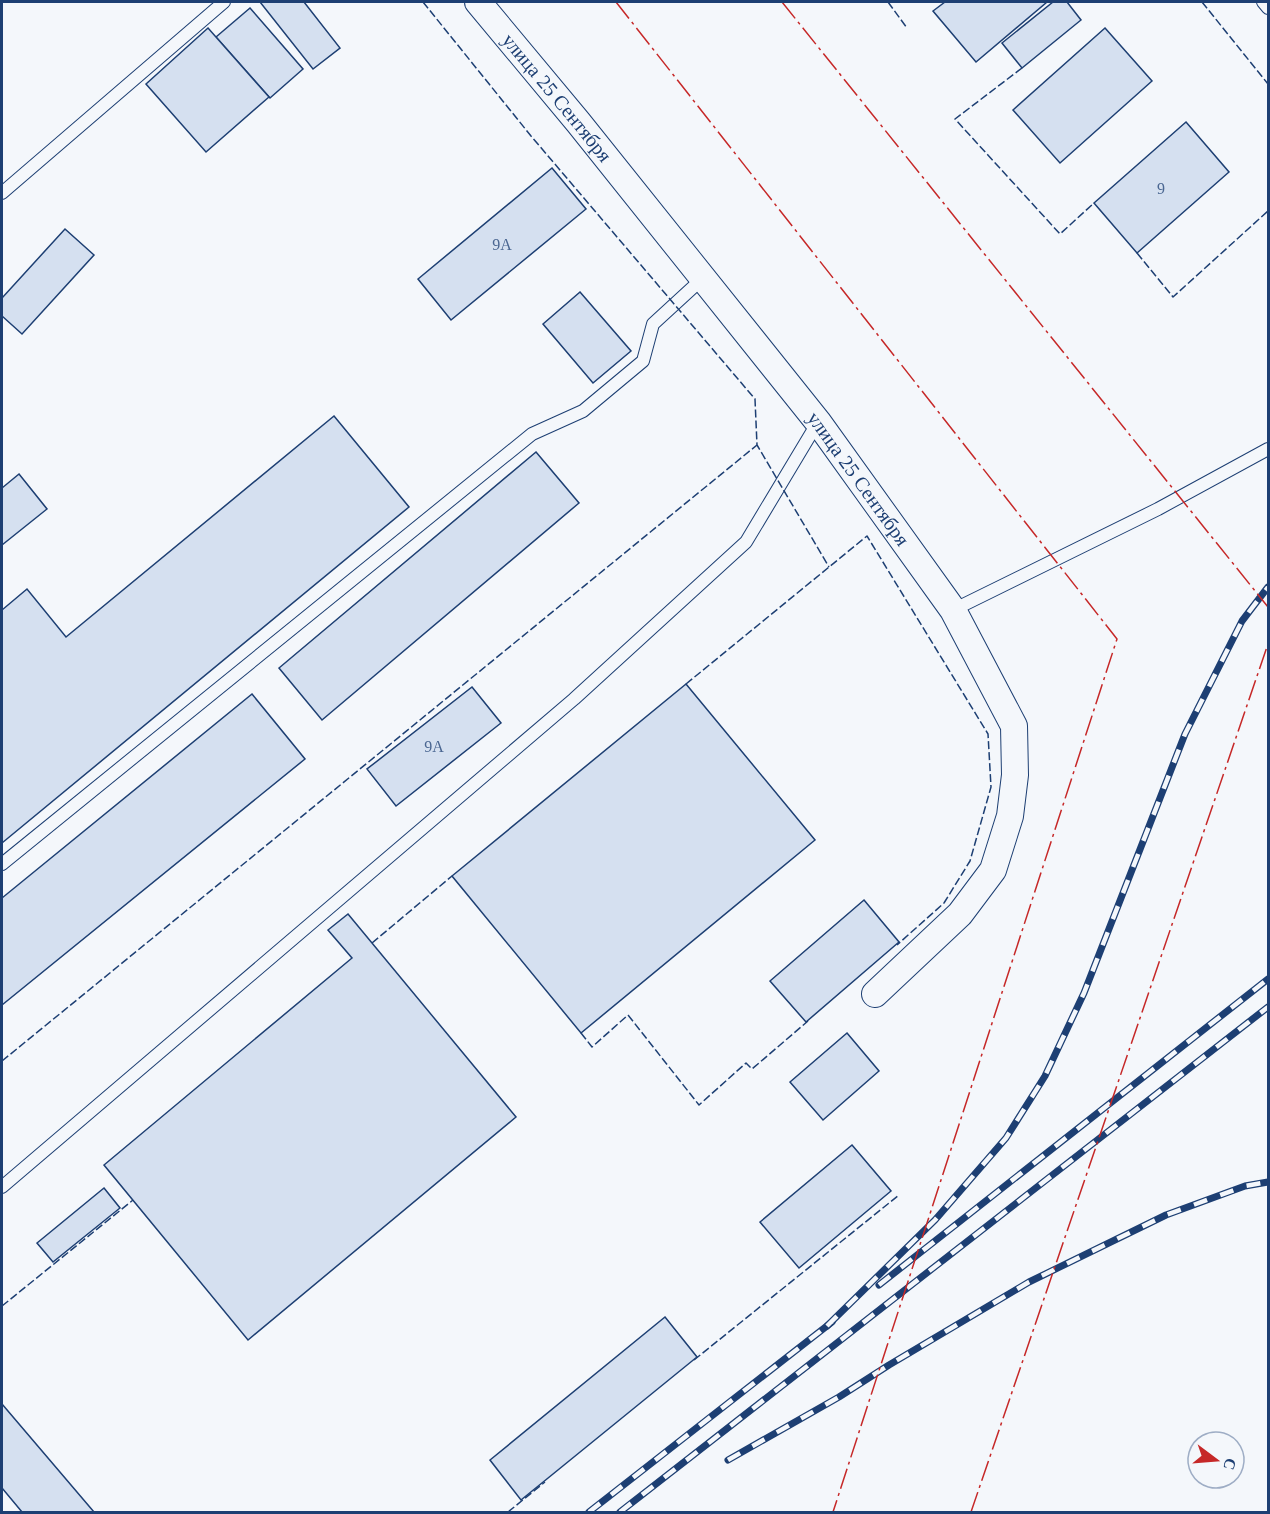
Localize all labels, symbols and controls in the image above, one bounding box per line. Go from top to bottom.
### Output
street label: улица 25 Сентября [497,29,616,166]
house number: 9 [1157,180,1165,197]
house number: 9А [492,236,512,253]
street label: улица 25 Сентября [802,407,914,550]
house number: 9А [424,738,444,755]
north arrow [1186,1430,1246,1490]
text: С [1220,1456,1240,1472]

